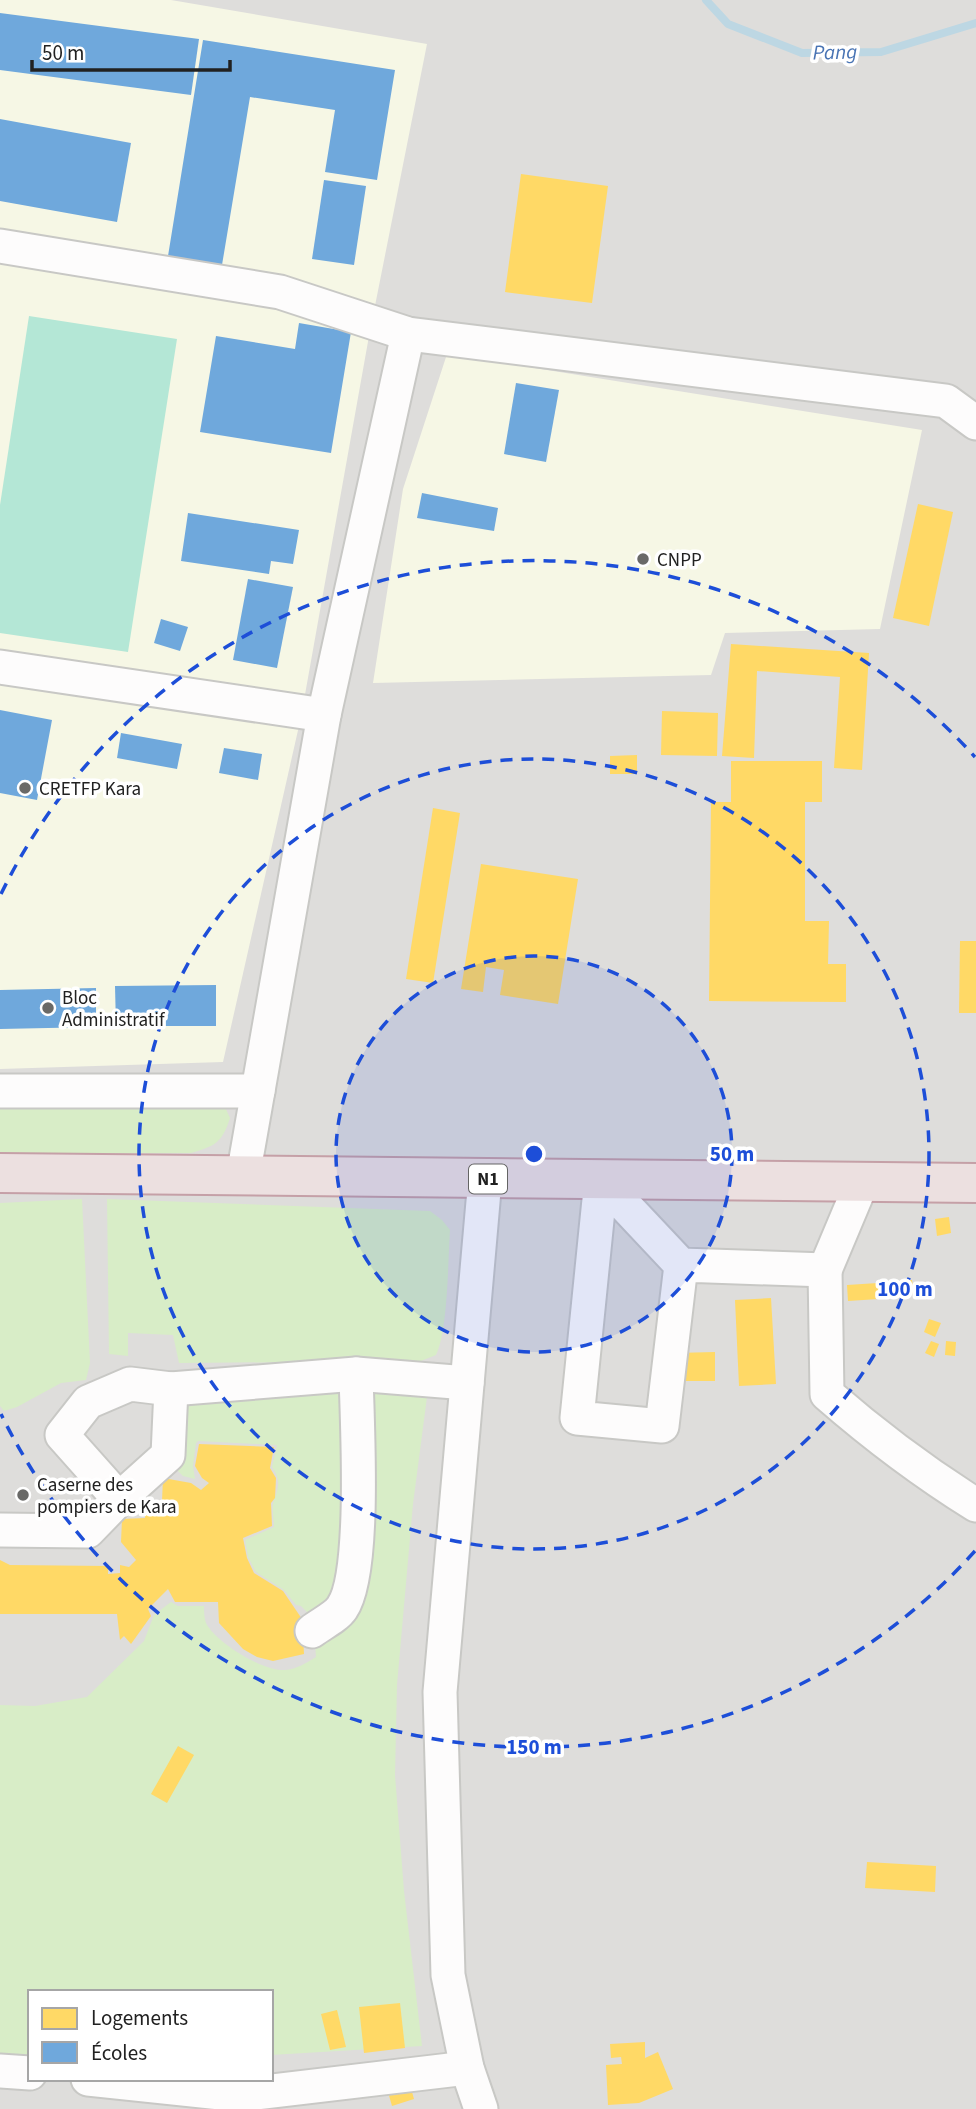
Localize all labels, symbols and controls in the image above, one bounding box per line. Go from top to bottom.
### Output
scale bar [32,28,229,72]
water label: Pang [812,37,858,67]
text: 50 m [42,38,84,68]
place label: CNPP [657,547,702,574]
marker: CNPP [635,551,651,567]
place label: CRETFP Kara [39,776,141,803]
marker: CRETFP Kara [17,780,33,796]
place label: Bloc Administratif [62,985,166,1034]
marker: Bloc Administratif [40,1000,56,1016]
text: 50 m [710,1139,754,1169]
centre of rings [522,1142,546,1166]
road number: N1 [469,1164,507,1194]
text: 100 m [877,1274,933,1304]
place label: Caserne des pompiers de Kara [37,1472,177,1521]
marker: Caserne des pompiers de Kara [15,1487,31,1503]
text: 150 m [506,1732,562,1762]
legend [28,1990,273,2081]
text: Logements [91,2003,188,2033]
text: Écoles [91,2038,147,2068]

